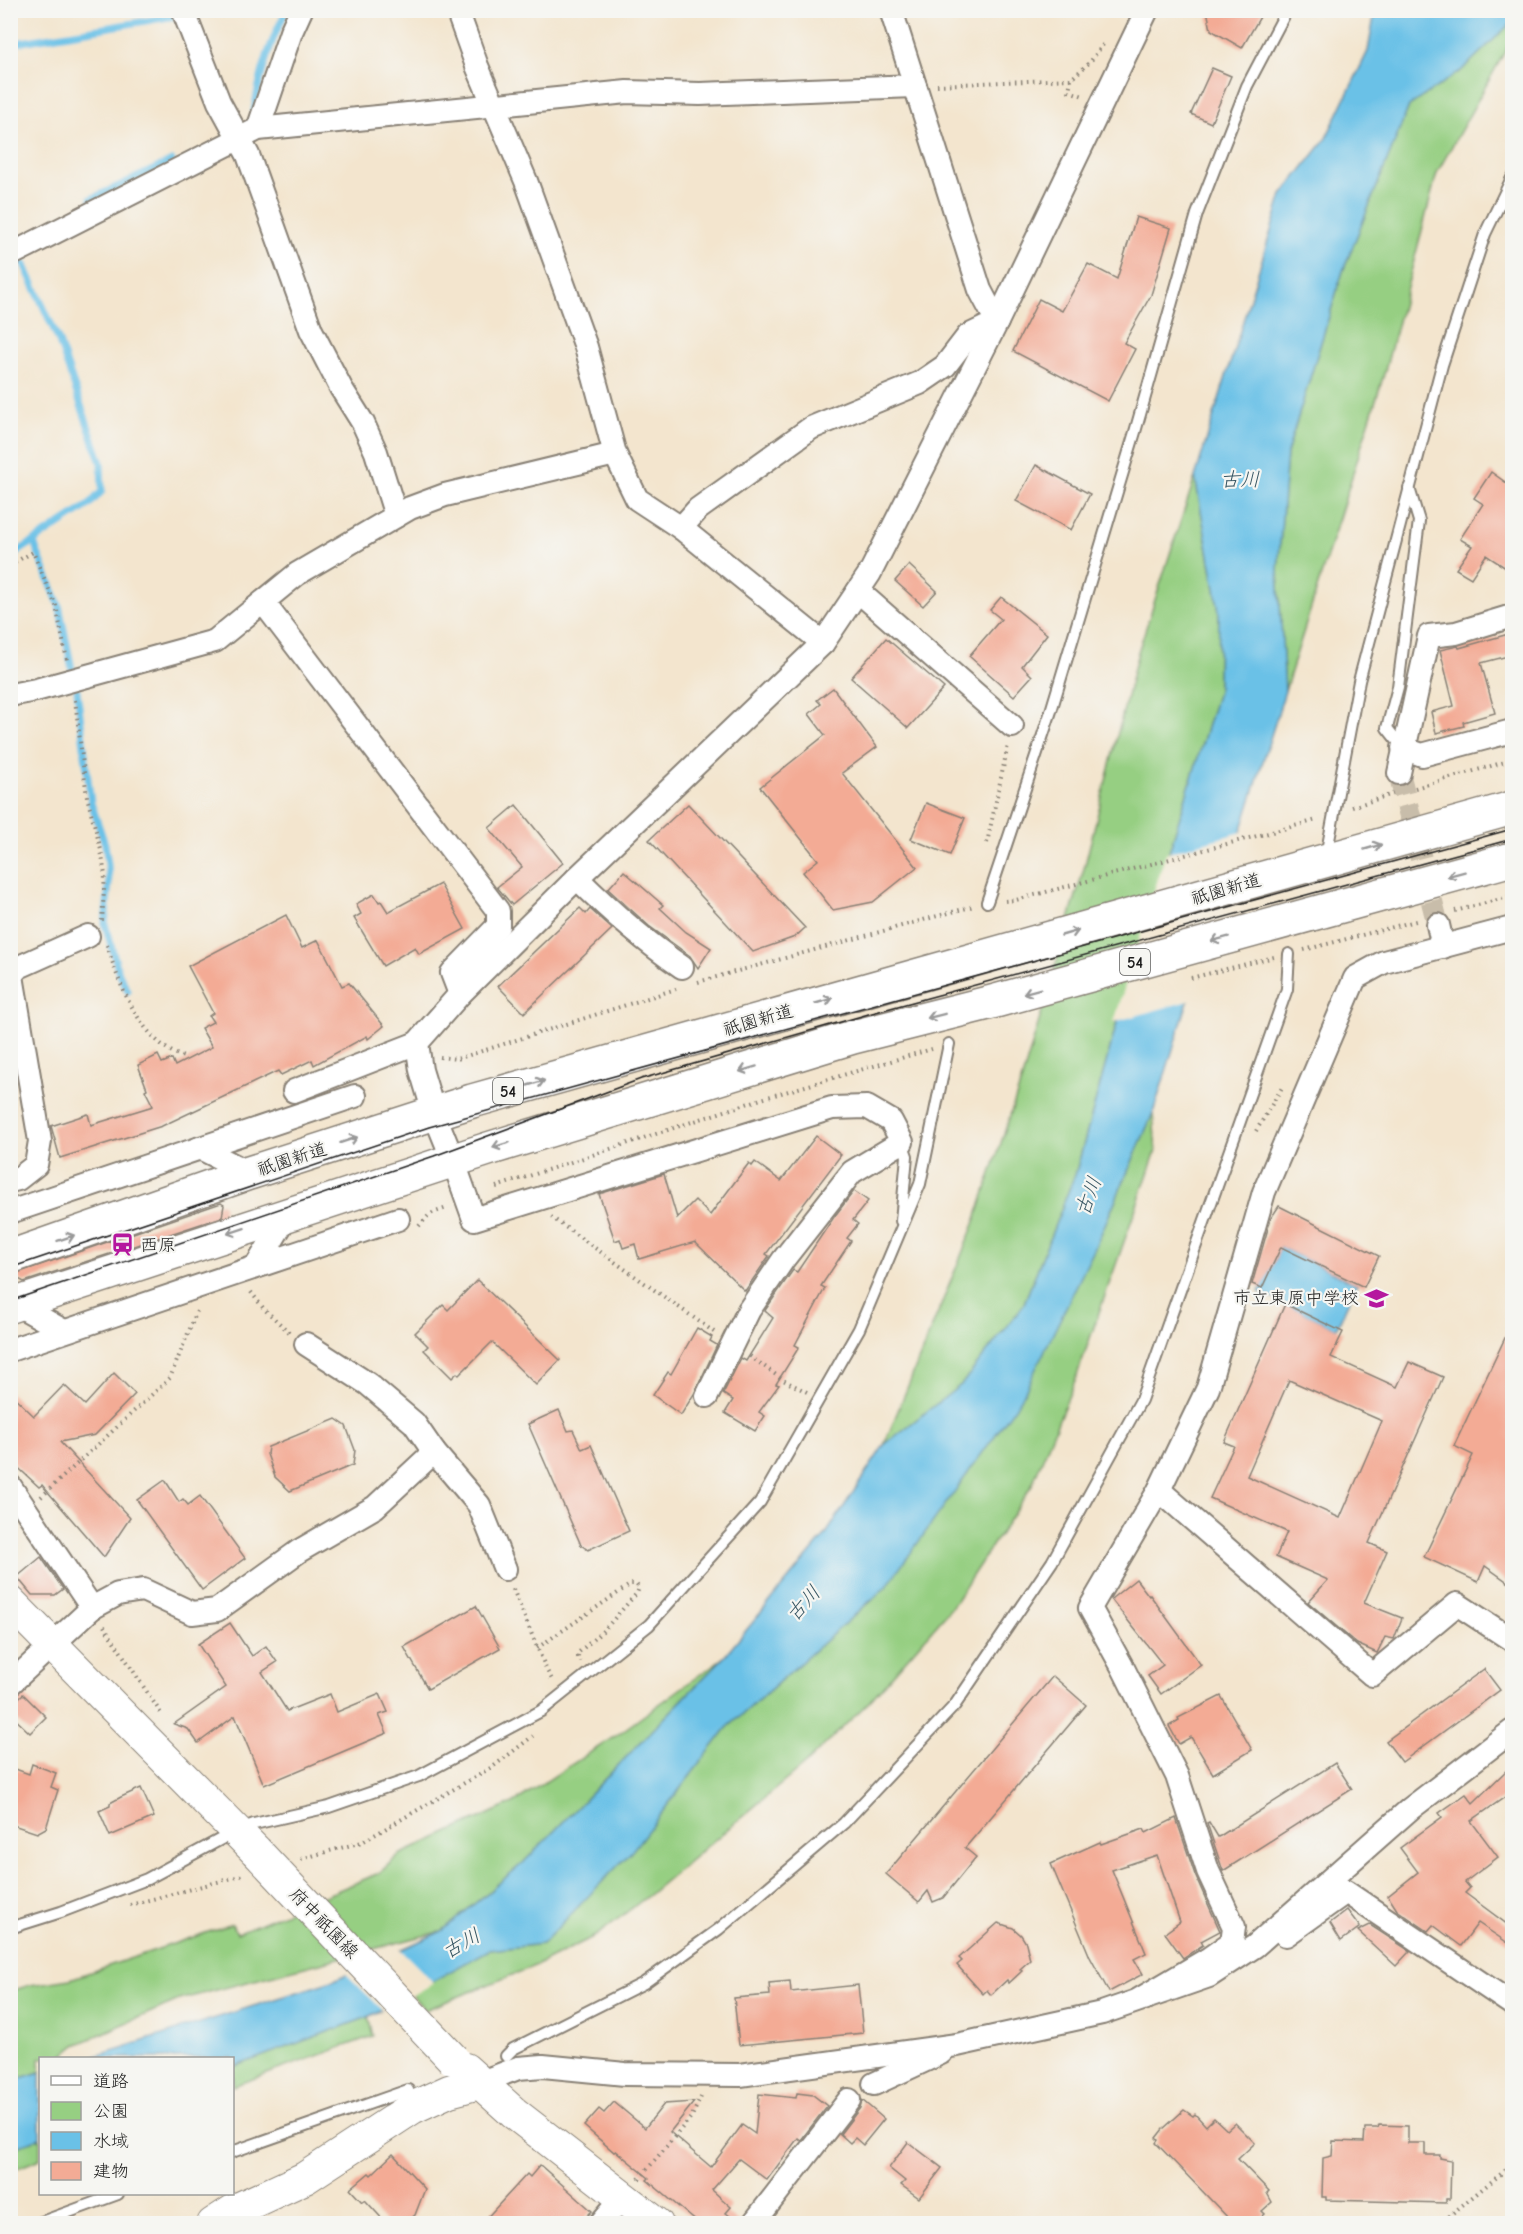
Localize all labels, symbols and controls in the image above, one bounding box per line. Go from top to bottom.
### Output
water label: 古川 [1220,468,1260,491]
one-way arrow [1363,841,1382,852]
street label: 祇園新道 [1189,869,1264,909]
one-way arrow [1447,869,1466,881]
one-way arrow [1060,927,1079,938]
one-way arrow [1211,933,1230,945]
road number: 54 [1120,949,1150,975]
one-way arrow [1023,986,1042,997]
one-way arrow [814,995,833,1006]
street label: 祇園新道 [721,1000,796,1040]
one-way arrow [926,1011,945,1023]
one-way arrow [739,1064,758,1075]
one-way arrow [526,1077,545,1088]
road number: 54 [493,1078,523,1104]
one-way arrow [339,1133,358,1144]
street label: 祇園新道 [255,1138,330,1181]
one-way arrow [492,1140,511,1151]
water label: 古川 [1071,1173,1106,1219]
one-way arrow [227,1227,246,1238]
one-way arrow [56,1231,75,1242]
station icon: 西原 [109,1232,135,1258]
place label: 西原 [140,1235,176,1256]
school or university icon: 市立東原中学校 [1364,1285,1390,1311]
place label: 市立東原中学校 [1233,1288,1359,1309]
water label: 古川 [781,1581,825,1626]
street label: 府中祇園線 [285,1884,362,1963]
water label: 古川 [438,1924,484,1963]
legend [39,2057,234,2195]
text: 道路 [93,2071,129,2092]
text: 公園 [93,2101,129,2122]
text: 水域 [93,2131,129,2152]
text: 建物 [93,2161,129,2182]

